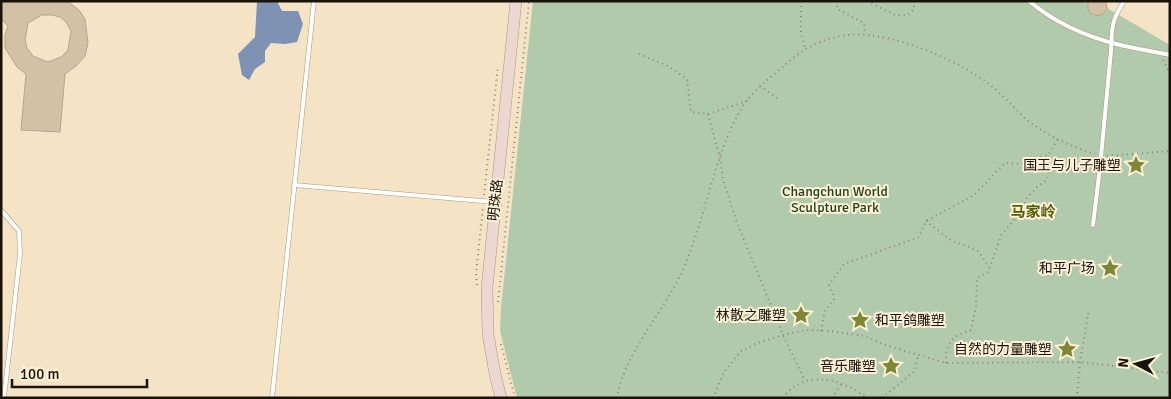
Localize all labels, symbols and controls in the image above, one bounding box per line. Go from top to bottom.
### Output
place icon: 国王与儿子雕塑 [1125,154,1147,176]
place label: 国王与儿子雕塑 [1023,157,1121,174]
street label: 明珠路 [485,178,506,222]
park label: Changchun World Sculpture Park [782,183,888,216]
district label: 马家岭 [1010,203,1056,221]
place icon: 和平广场 [1099,257,1121,279]
place label: 和平广场 [1039,260,1095,277]
place icon: 林散之雕塑 [790,304,812,326]
place label: 林散之雕塑 [716,307,786,324]
place icon: 和平鸽雕塑 [849,309,871,331]
place label: 和平鸽雕塑 [875,312,945,329]
place icon: 自然的力量雕塑 [1056,338,1078,360]
north arrow [1111,339,1161,389]
place label: 自然的力量雕塑 [954,341,1052,358]
place icon: 音乐雕塑 [880,355,902,377]
scale bar [12,356,148,388]
text: N [1115,357,1133,368]
place label: 音乐雕塑 [820,358,876,375]
text: 100 m [20,365,60,383]

